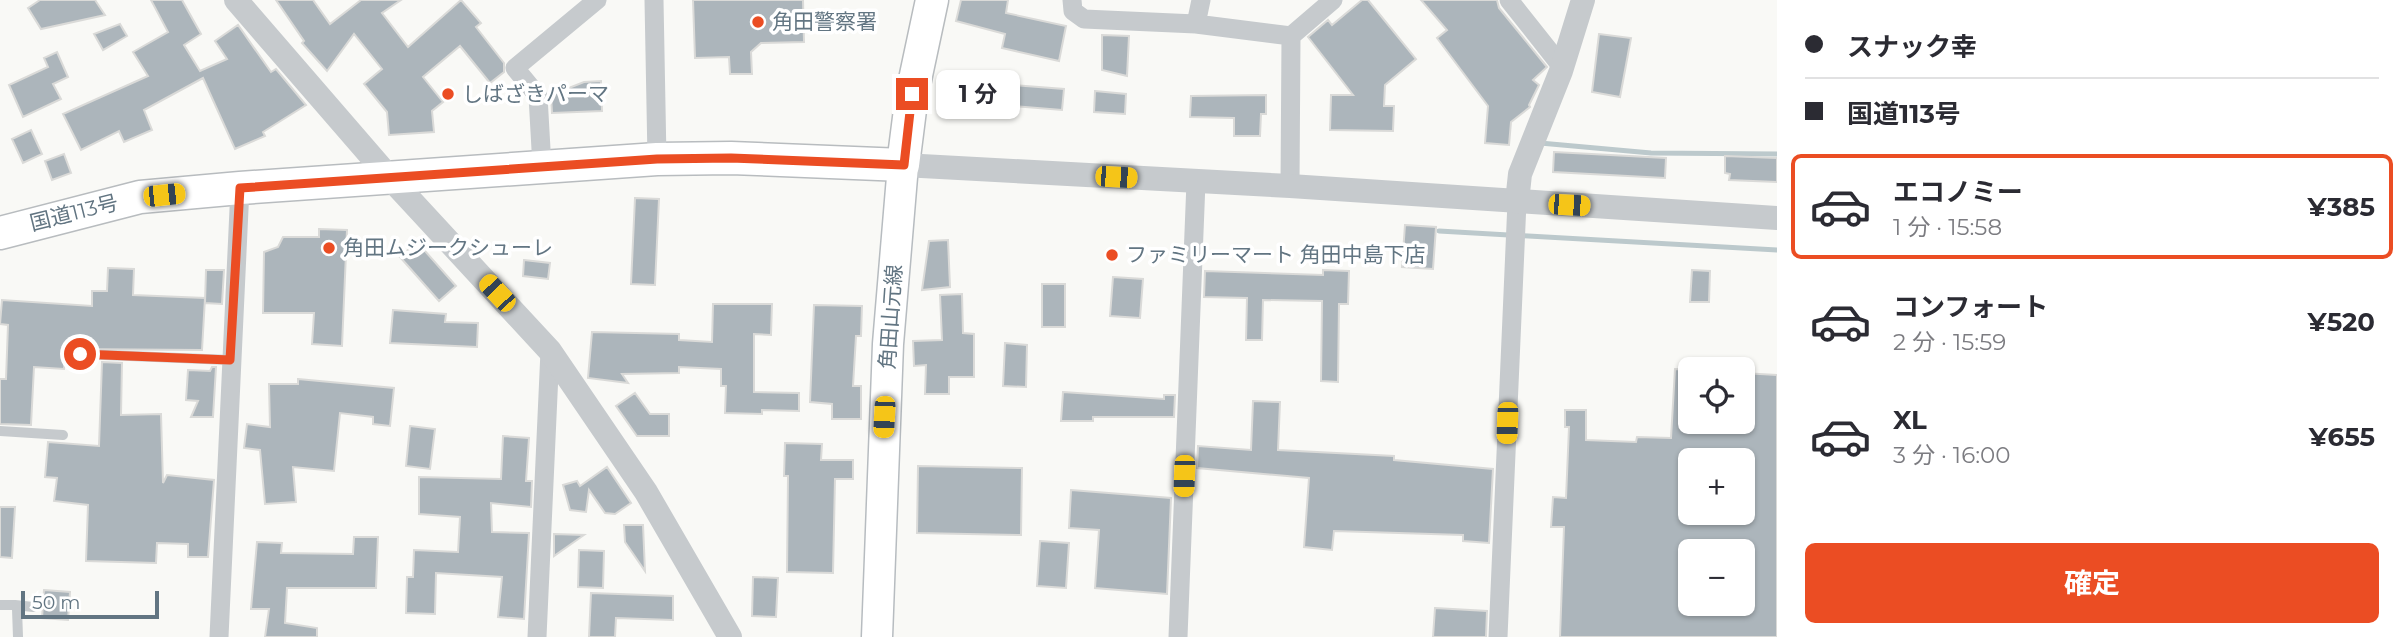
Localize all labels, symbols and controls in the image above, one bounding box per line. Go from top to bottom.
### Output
place label: 角田警察署 [772,9,877,34]
marker: 角田警察署 [750,14,766,30]
text: スナック幸 [1847,31,1977,63]
callout: 1 分 [936,70,1020,119]
route end [896,78,928,110]
text: 1 分 [959,80,997,108]
place label: しばざきパーマ [462,81,609,106]
marker: しばざきパーマ [440,86,456,102]
text: 国道113号 [1847,98,1961,130]
car [1095,165,1138,189]
icon: car [1809,175,1872,238]
text: エコノミー [1893,176,2023,208]
car [143,182,186,208]
street label: 国道113号 [27,189,121,236]
text: ¥385 [2308,191,2375,223]
car [1548,193,1591,217]
text: 1 分 · 15:58 [1893,213,2002,241]
place label: 角田ムジークシューレ [343,235,553,260]
marker: 角田ムジークシューレ [321,240,337,256]
place label: ファミリーマート 角田中島下店 [1126,242,1426,267]
marker: ファミリーマート 角田中島下店 [1104,247,1120,263]
street label: 角田山元線 [874,264,907,370]
car [475,270,520,316]
icon: car [1809,290,1872,353]
text: コンフォート [1893,291,2048,323]
text: ¥520 [2308,306,2375,338]
text: 2 分 · 15:59 [1893,328,2006,356]
route start [64,338,96,370]
map controls [1678,357,1755,616]
button: locate [1678,357,1755,434]
car [873,395,896,439]
car [1496,402,1519,444]
text: XL [1893,404,1927,436]
icon: car [1809,405,1872,468]
text: ¥655 [2309,421,2375,453]
text: 3 分 · 16:00 [1893,441,2010,469]
button: + [1678,448,1755,525]
car [1173,455,1196,497]
button: − [1678,539,1755,616]
button: 確定 [1805,543,2379,623]
scale bar [21,588,159,620]
text: 50 m [32,591,80,614]

